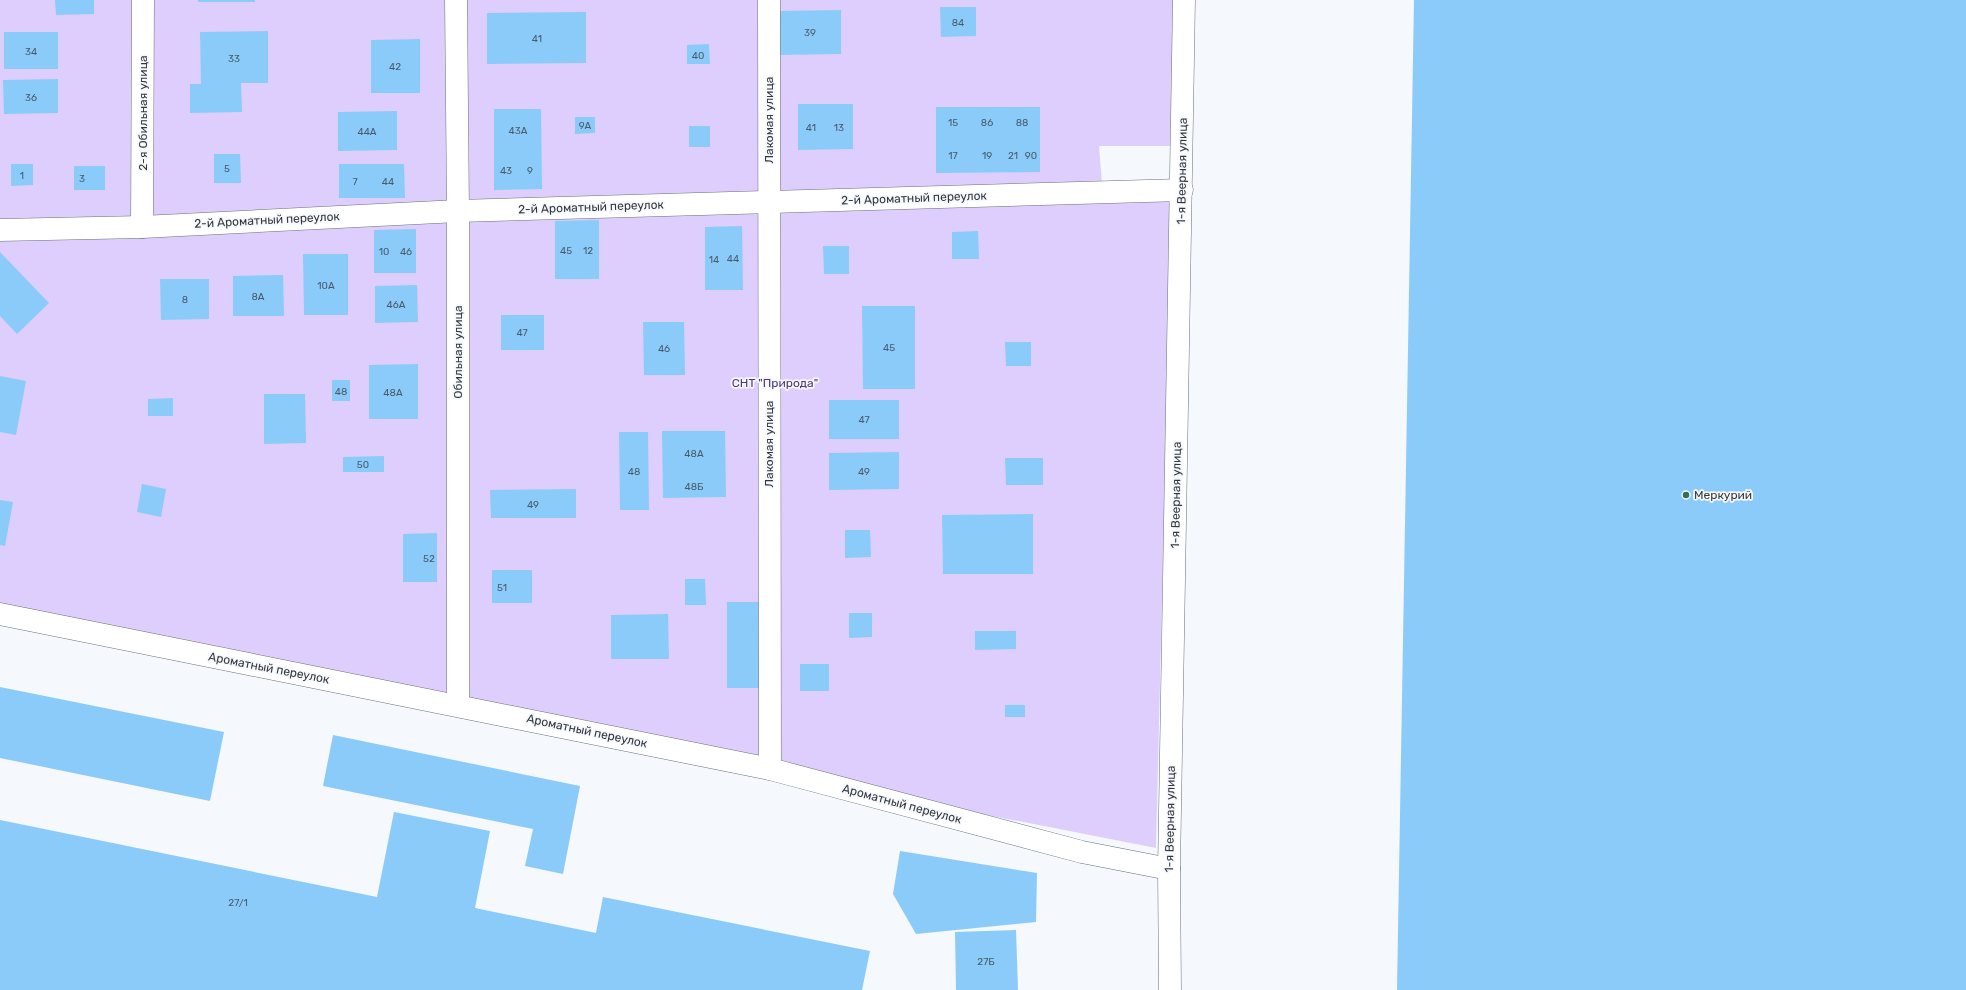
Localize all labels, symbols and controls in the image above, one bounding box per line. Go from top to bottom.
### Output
house number: 84 [952,17,964,29]
house number: 39 [804,27,816,39]
house number: 41 [532,33,542,45]
house number: 34 [25,46,37,58]
house number: 40 [692,50,704,62]
house number: 33 [228,53,240,65]
street label: 2-я Обильная улица [136,55,150,171]
house number: 42 [389,61,401,73]
street label: Лакомая улица [762,77,776,163]
house number: 36 [25,92,37,104]
house number: 15 [948,117,958,129]
house number: 86 [981,117,993,129]
house number: 88 [1016,117,1028,129]
street label: 1-я Веерная улица [1174,117,1190,225]
house number: 9А [579,120,592,132]
house number: 41 [806,122,816,134]
house number: 13 [834,122,844,134]
house number: 43А [509,125,528,137]
house number: 44А [357,126,377,138]
house number: 17 [948,150,958,162]
house number: 19 [982,150,992,162]
house number: 21 [1008,150,1018,162]
house number: 90 [1025,150,1037,162]
house number: 5 [224,163,230,175]
house number: 43 [500,165,512,177]
house number: 9 [527,165,533,177]
house number: 1 [20,170,24,182]
house number: 3 [79,173,85,185]
house number: 7 [352,176,358,188]
house number: 44 [382,176,394,188]
street label: 2-й Ароматный переулок [841,188,988,208]
street label: 2-й Ароматный переулок [518,197,665,217]
street label: 2-й Ароматный переулок [194,209,341,231]
house number: 45 [560,245,572,257]
house number: 12 [583,245,593,257]
house number: 10 [379,246,389,258]
house number: 46 [400,246,412,258]
house number: 44 [727,253,739,265]
house number: 14 [709,254,719,266]
house number: 10А [317,280,335,292]
house number: 8А [251,291,265,303]
house number: 8 [182,294,188,306]
house number: 46А [387,299,406,311]
street label: Обильная улица [451,305,465,399]
house number: 47 [516,327,528,339]
house number: 45 [883,342,895,354]
house number: 46 [658,343,670,355]
park label: СНТ "Природа" [732,376,818,390]
house number: 48 [335,386,347,398]
house number: 48А [383,387,403,399]
street label: Лакомая улица [762,401,776,487]
house number: 47 [858,414,870,426]
street label: 1-я Веерная улица [1168,441,1184,549]
house number: 48А [684,448,704,460]
house number: 50 [357,459,369,471]
house number: 48 [628,466,640,478]
house number: 49 [858,466,870,478]
house number: 48Б [685,481,704,493]
place label: Меркурий [1694,488,1752,502]
marker: Меркурий [1681,490,1691,500]
house number: 49 [527,499,539,511]
house number: 52 [423,553,435,565]
house number: 51 [497,582,507,594]
street label: Ароматный переулок [207,649,331,687]
street label: Ароматный переулок [525,711,649,751]
street label: 1-я Веерная улица [1162,765,1178,873]
street label: Ароматный переулок [841,781,964,827]
house number: 27/1 [228,897,248,909]
house number: 27Б [977,956,995,968]

